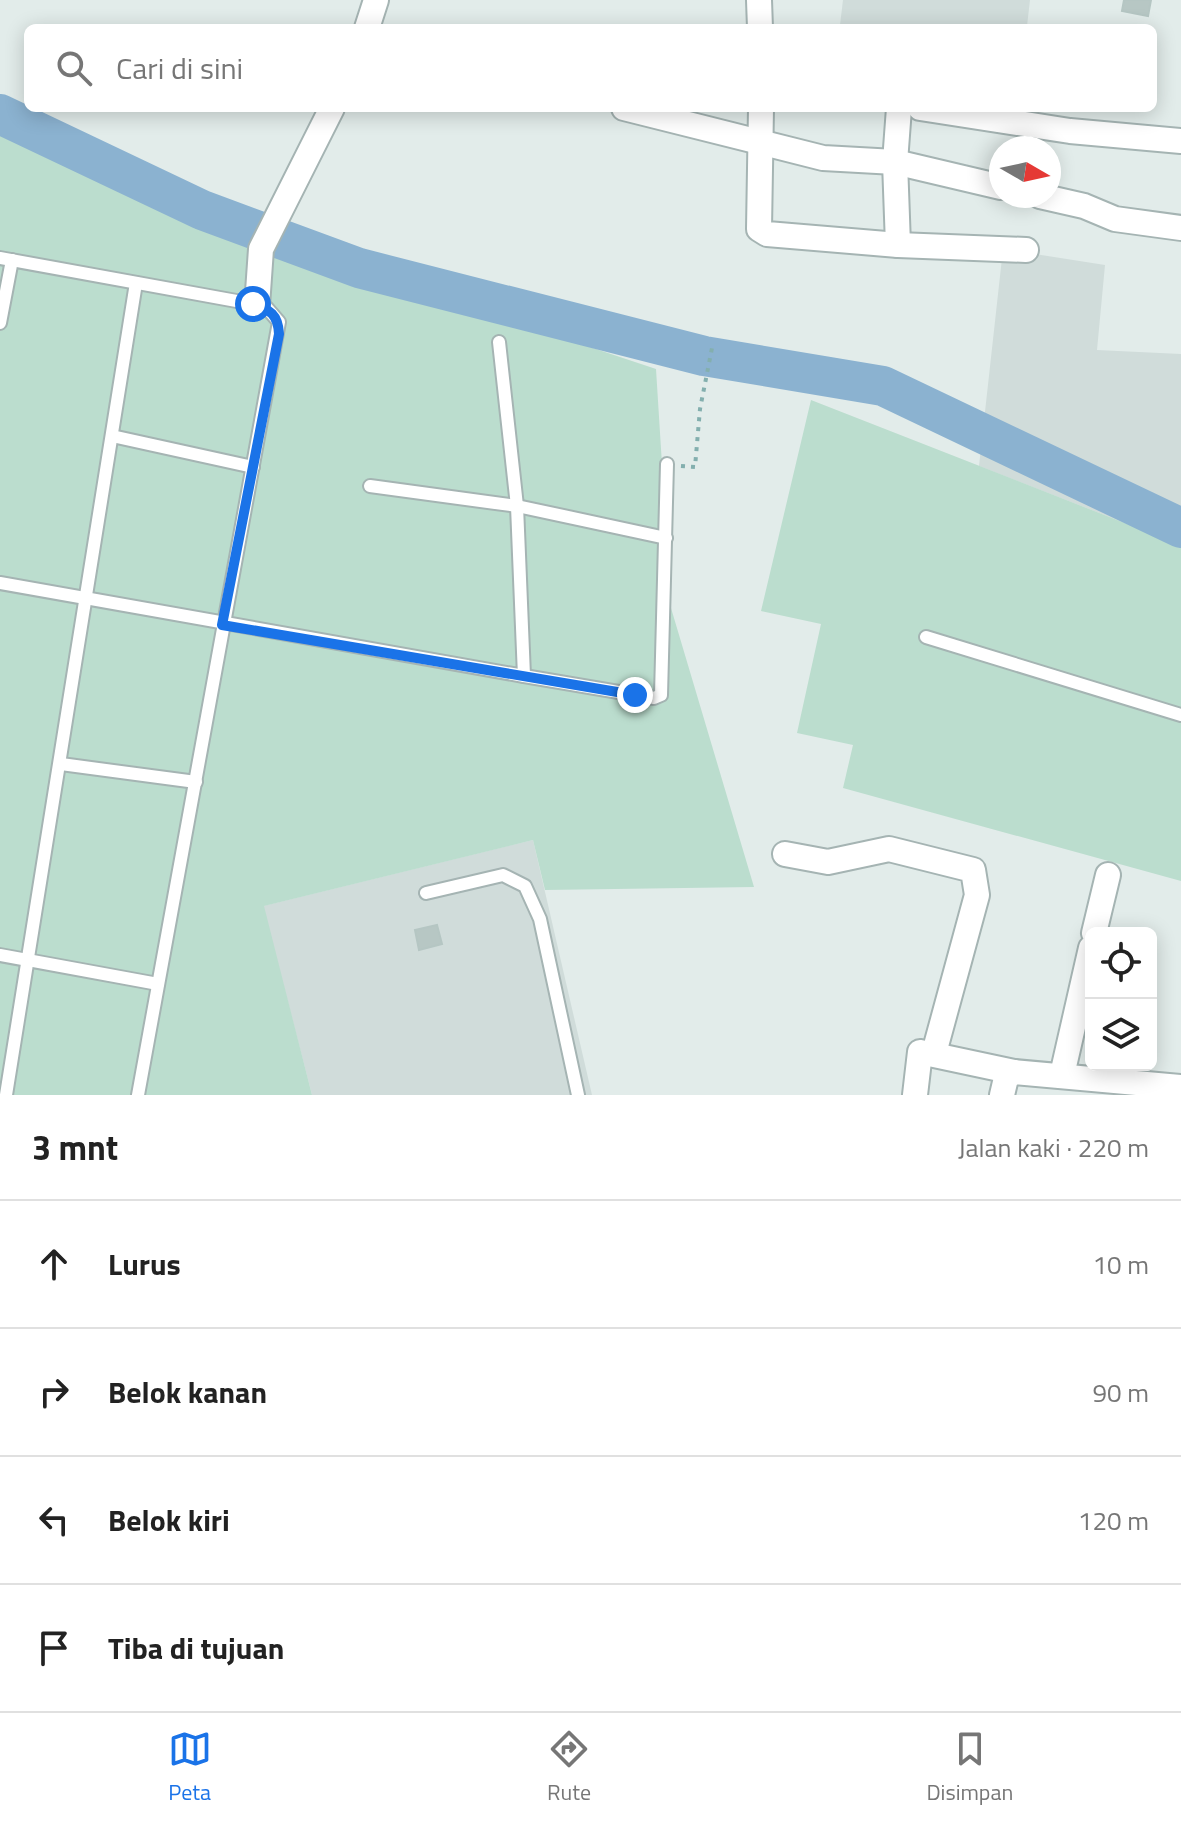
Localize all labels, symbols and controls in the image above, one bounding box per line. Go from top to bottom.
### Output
search box [24,24,1157,112]
text: Cari di sini [116,45,243,91]
icon: search [52,46,96,90]
north arrow [989,136,1061,208]
route start [235,286,271,322]
route end [617,677,653,713]
map controls [1085,927,1157,1071]
button: locate [1085,927,1157,999]
button: layers [1085,999,1157,1071]
text: 3 mnt [32,1121,118,1173]
text: Jalan kaki · 220 m [958,1128,1149,1167]
text: Lurus [108,1241,181,1287]
icon: ahead [32,1242,76,1286]
text: 10 m [1092,1245,1149,1284]
text: Belok kanan [108,1369,267,1415]
icon: right [32,1370,76,1414]
text: 90 m [1092,1373,1149,1412]
text: Belok kiri [108,1497,230,1543]
icon: left [32,1498,76,1542]
text: 120 m [1078,1501,1149,1540]
text: Tiba di tujuan [108,1625,284,1671]
icon: arrive [32,1626,76,1670]
tab: Peta [168,1727,212,1809]
tab: Rute [547,1727,591,1809]
tab: Disimpan [926,1727,1013,1809]

